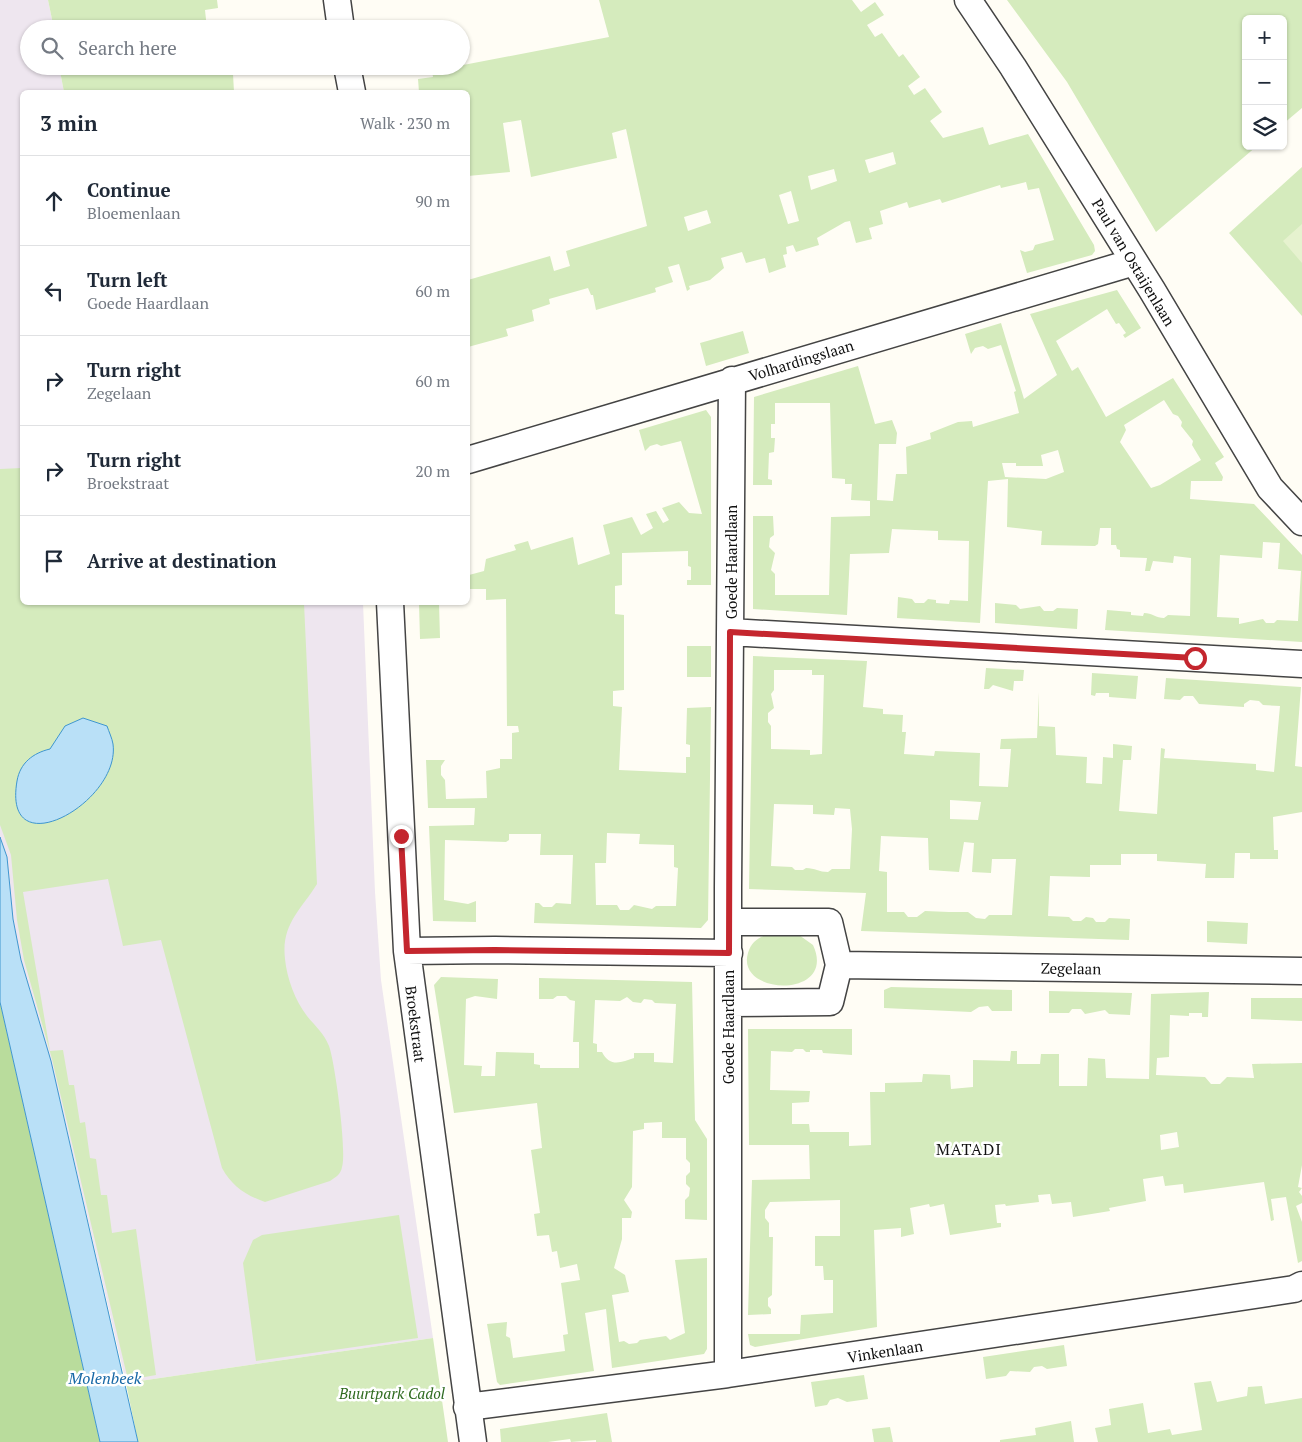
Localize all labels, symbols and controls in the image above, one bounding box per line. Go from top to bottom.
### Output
map controls [1242,15,1287,150]
button: + [1242,15,1287,60]
search box [20,20,470,75]
icon: search [38,34,66,62]
text: Search here [78,35,177,60]
button: − [1242,60,1287,105]
button: layers [1242,105,1287,150]
text: 3 min [40,109,97,137]
text: Walk · 230 m [360,112,450,134]
text: Continue [87,177,171,202]
icon: ahead [40,187,68,215]
text: 90 m [415,190,450,212]
street label: Paul van Ostaijenlaan [1088,194,1180,330]
text: Bloemenlaan [87,202,180,224]
text: Turn left [87,267,168,292]
icon: left [40,277,68,305]
text: 60 m [415,280,450,302]
text: Goede Haardlaan [87,292,209,314]
street label: Volhardingslaan [746,335,856,385]
text: Turn right [87,357,181,382]
icon: right [40,367,68,395]
text: 60 m [415,370,450,392]
text: Zegelaan [87,382,151,404]
text: Turn right [87,447,181,472]
icon: right [40,457,68,485]
text: 20 m [415,460,450,482]
text: Broekstraat [87,472,169,494]
street label: Goede Haardlaan [721,505,741,619]
icon: arrive [40,547,68,575]
text: Arrive at destination [87,548,276,573]
route start [1184,647,1207,670]
route end [390,825,413,848]
street label: Zegelaan [1041,957,1101,979]
street label: Goede Haardlaan [718,970,738,1084]
street label: Broekstraat [401,985,431,1064]
district label: MATADI [936,1138,1002,1160]
street label: Vinkenlaan [846,1335,924,1367]
water label: Molenbeek [67,1367,142,1389]
park label: Buurtpark Cadol [338,1383,446,1403]

